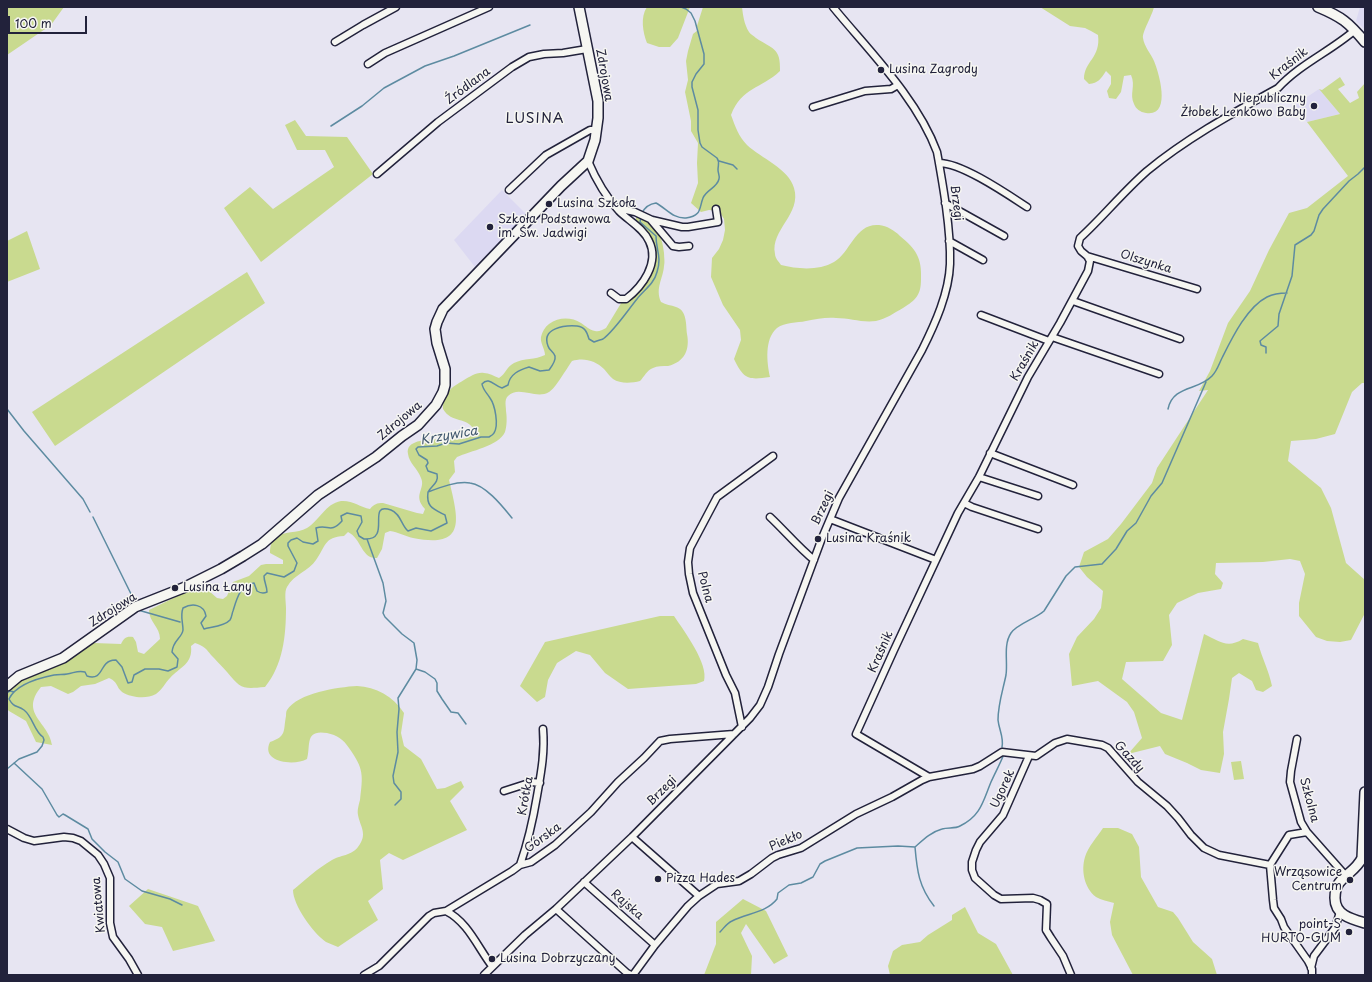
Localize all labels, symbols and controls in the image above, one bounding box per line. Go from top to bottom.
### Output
scale bar [10,8,89,34]
text: 100 m [15,14,52,32]
street label: Kraśnik [1267,45,1311,83]
street label: Zdrojowa [592,48,616,102]
place label: Lusina Zagrody [889,63,978,77]
street label: Źródlana [443,64,493,108]
marker: Lusina Zagrody [876,65,886,75]
place label: Niepubliczny Żłobek Lenkowo Baby [1181,92,1306,120]
marker: Niepubliczny Żłobek Lenkowo Baby [1309,101,1319,111]
district label: LUSINA [506,111,564,127]
street label: Brzegi [947,184,965,222]
place label: Lusina Szkoła [557,197,636,211]
marker: Lusina Szkoła [544,199,554,209]
place label: Szkoła Podstawowa im. Św. Jadwigi [498,213,611,241]
marker: Szkoła Podstawowa im. Św. Jadwigi [485,222,495,232]
street label: Olszynka [1118,247,1174,277]
street label: Kraśnik [1008,338,1042,384]
street label: Zdrojowa [375,398,425,444]
water label: Krzywica [419,423,479,449]
street label: Brzegi [809,489,837,527]
place label: Lusina Kraśnik [826,532,911,546]
marker: Lusina Kraśnik [813,534,823,544]
street label: Polna [694,570,716,604]
place label: Lusina Łany [183,581,252,595]
marker: Lusina Łany [170,583,180,593]
street label: Zdrojowa [87,590,139,630]
street label: Kraśnik [865,629,897,675]
street label: Gazdy [1111,738,1147,776]
street label: Ugorek [988,767,1018,811]
street label: Brzegi [644,773,680,809]
street label: Krótka [515,775,537,817]
street label: Szkolna [1296,776,1322,824]
street label: Górska [522,820,564,856]
street label: Piekło [767,828,805,854]
place label: Wrząsowice Centrum [1274,866,1342,894]
place label: Pizza Hades [666,872,735,886]
marker: Pizza Hades [653,874,663,884]
marker: Wrząsowice Centrum [1345,875,1355,885]
street label: Kwiatowa [89,877,109,933]
street label: Rajska [608,887,646,923]
place label: point-S HURTO-GUM [1261,918,1341,946]
marker: point-S HURTO-GUM [1344,927,1354,937]
place label: Lusina Dobrzyczany [500,952,615,966]
marker: Lusina Dobrzyczany [487,954,497,964]

